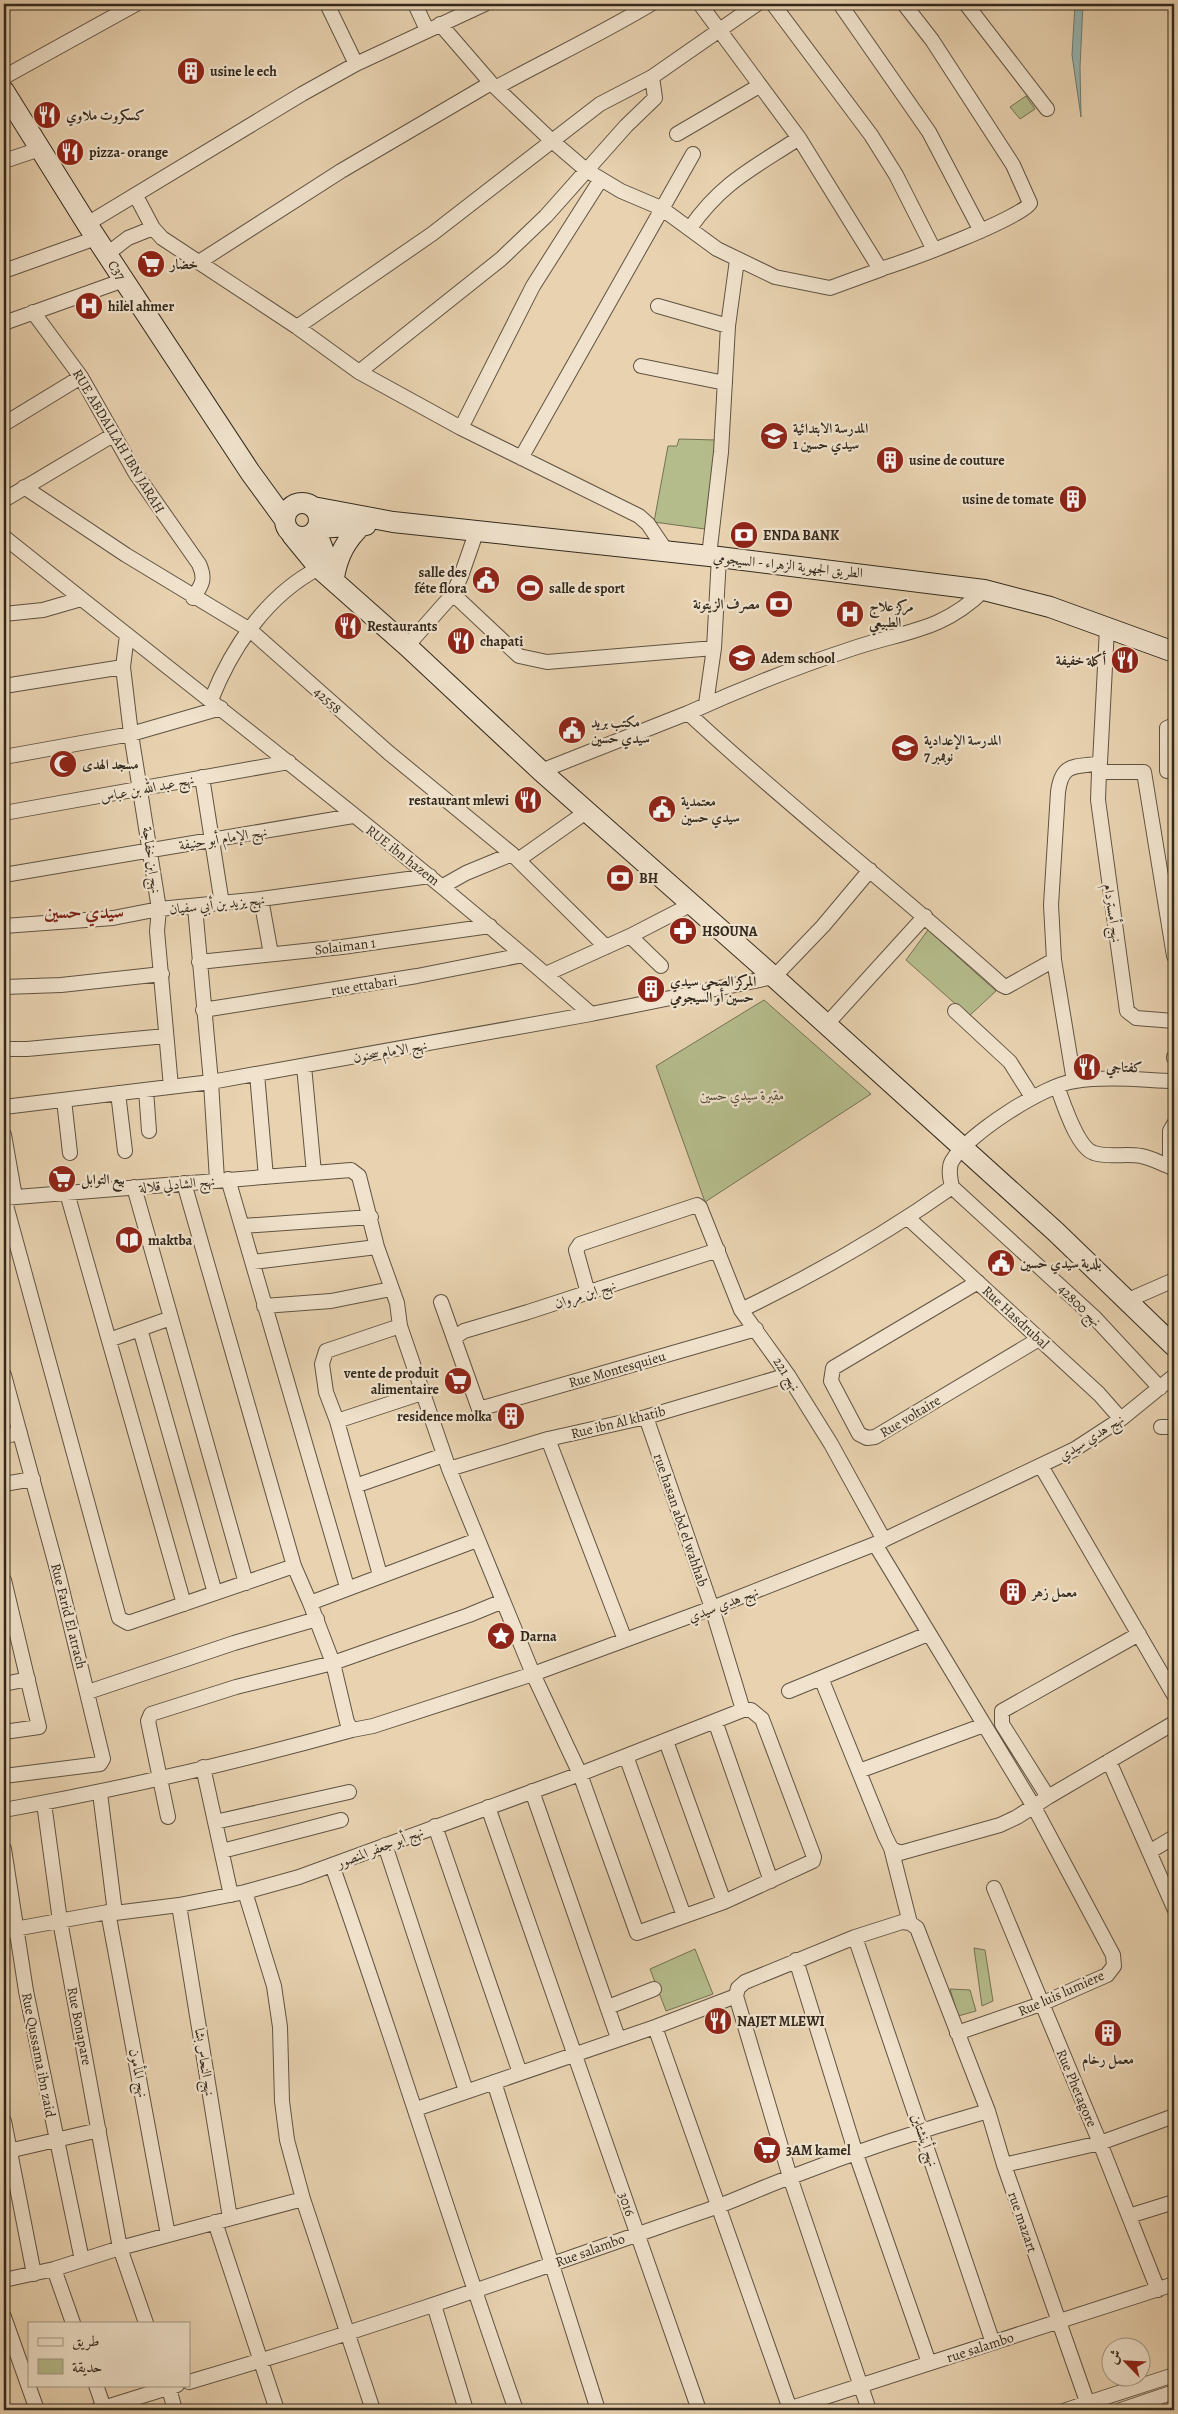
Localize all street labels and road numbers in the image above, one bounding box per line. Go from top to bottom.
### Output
street label: C37 [103,257,130,284]
street label: RUE ABDALLAH IBN JARAH [68,366,169,517]
street label: الطريق الجهوية الزهراء - السيجومي [712,548,864,585]
street label: 42558 [309,683,346,718]
street label: نهج عبد الله بن عباس [98,768,196,810]
street label: نهج الإمام أبو حنيفة [177,821,269,858]
street label: RUE ibn hazem [362,821,444,890]
street label: نهج ابن خفاجة [134,826,166,895]
street label: نهج أمستردام [1096,882,1127,944]
street label: نهج يزيد بن أبي سفيان [168,889,266,922]
street label: Solaiman 1 [313,933,377,960]
street label: rue ettabari [330,971,399,1000]
street label: نهج الامام سحنون [352,1036,429,1070]
street label: نهج الشادلي قلالة [137,1172,216,1200]
street label: نهج ابن مروان [552,1276,619,1316]
street label: نهج 42800 [1052,1280,1106,1333]
street label: Rue Hasdrubal [978,1282,1054,1354]
street label: Rue Montesquieu [566,1346,668,1392]
street label: نهج 221 [766,1353,805,1397]
street label: Rue voltaire [876,1391,944,1442]
street label: Rue ibn Al khatib [569,1402,667,1443]
street label: نهج هدي سيدي [1055,1410,1129,1468]
street label: rue hasan abd el wahhab [649,1451,712,1589]
street label: Rue Farid El atrach [46,1561,91,1671]
street label: نهج هدي سيدي [685,1582,762,1629]
street label: نهج أبو جعفر المنصور [332,1821,428,1876]
street label: Rue luis lumiere [1015,1966,1107,2021]
street label: Rue Bonapare [63,1985,96,2067]
street label: Rue Qussama ibn zaid [17,1991,60,2120]
street label: نهج النحاس بشا [187,2027,219,2098]
street label: Rue Phetagore [1052,2046,1101,2130]
street label: نهج المأمون [122,2047,154,2100]
street label: نهج أينشتاين [904,2111,943,2170]
street label: 3016 [614,2189,640,2219]
street label: rue mazart [1003,2189,1042,2255]
street label: Rue salambo [553,2229,628,2272]
street label: rue salambo [944,2328,1016,2367]

